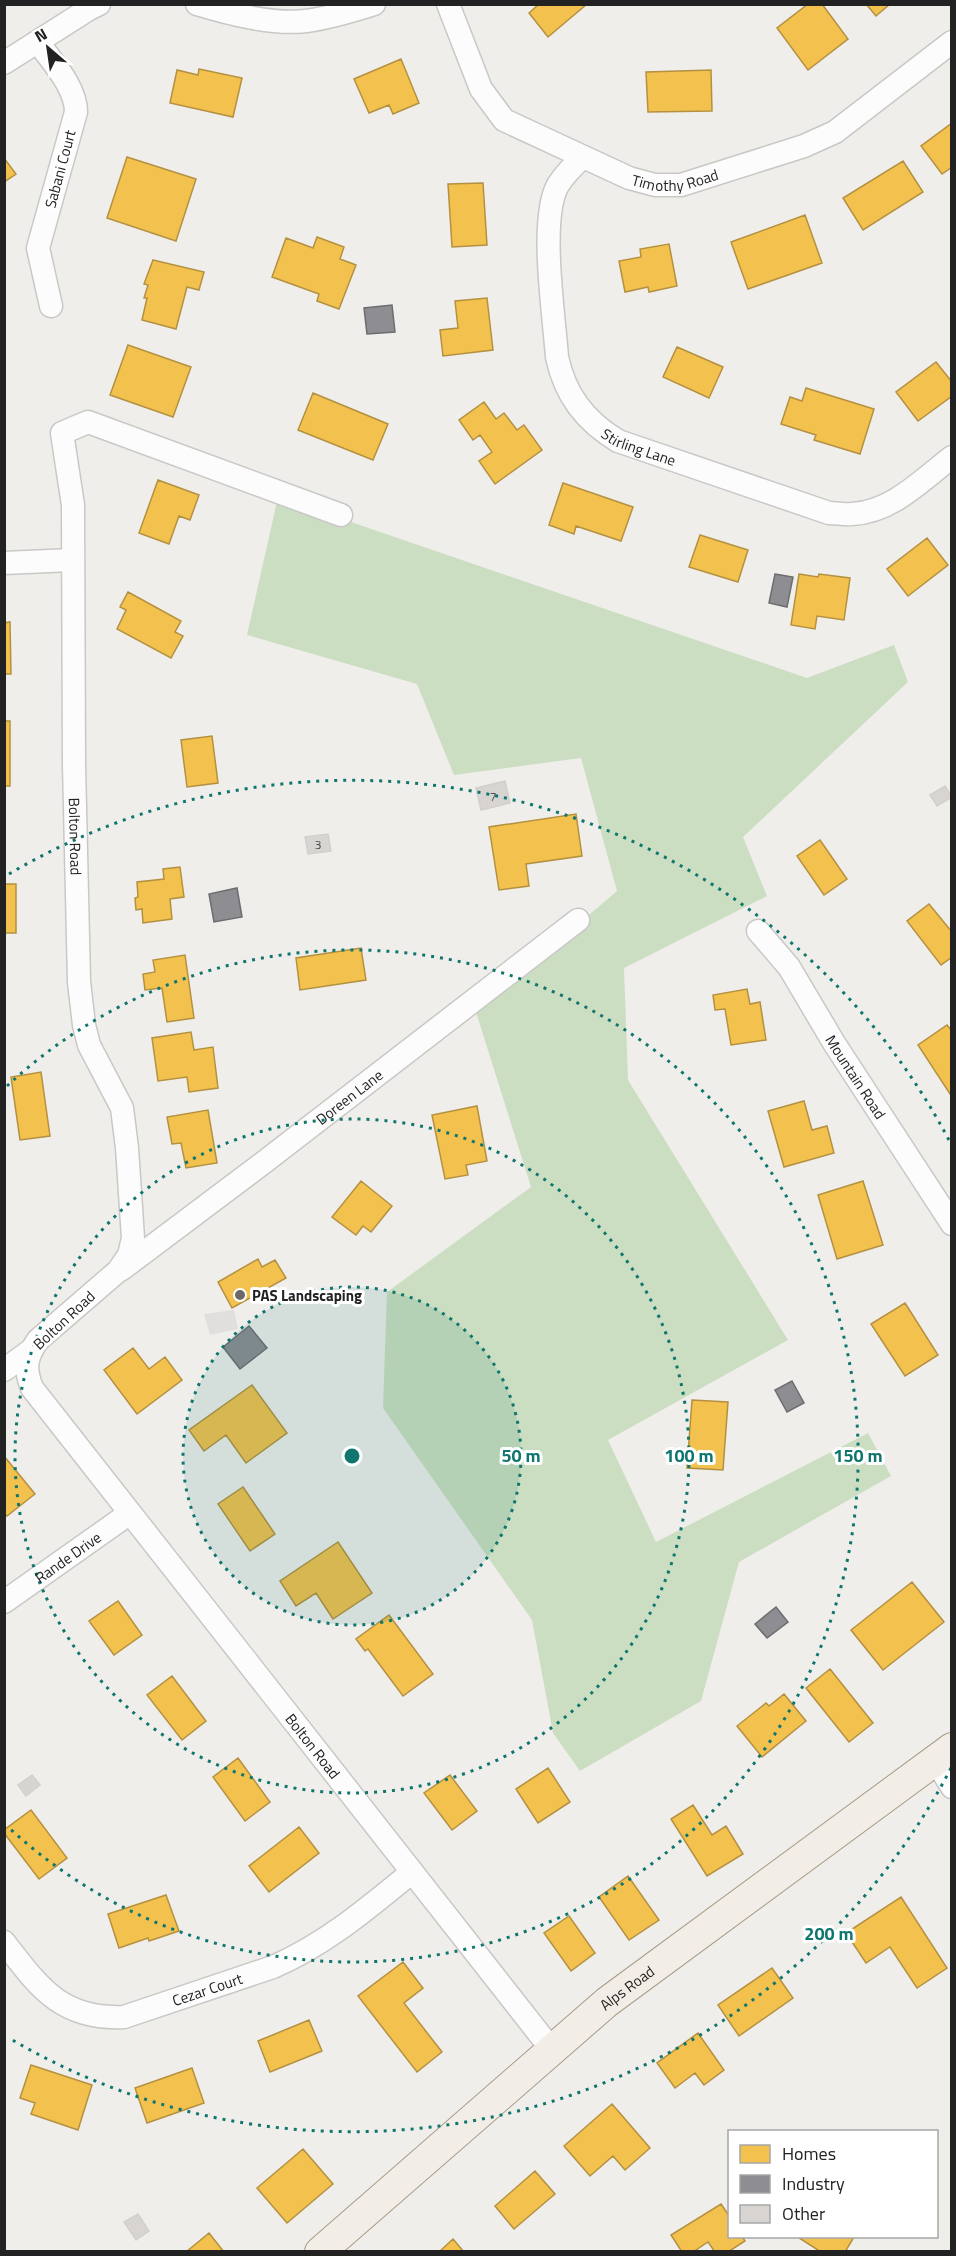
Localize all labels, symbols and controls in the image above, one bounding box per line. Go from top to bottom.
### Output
north arrow [18,18,78,78]
text: N [30,22,51,48]
street label: Sabani Court [39,127,82,211]
street label: Timothy Road [629,162,721,197]
street label: Stirling Lane [597,422,679,471]
house number: 7 [490,787,496,806]
street label: Bolton Road [63,797,88,875]
house number: 3 [315,835,321,854]
street label: Mountain Road [820,1030,892,1123]
street label: Doreen Lane [310,1063,387,1130]
place label: PAS Landscaping [252,1284,362,1307]
street label: Bolton Road [28,1285,100,1355]
marker: PAS Landscaping [233,1288,247,1302]
text: 50 m [501,1442,541,1469]
text: 100 m [664,1442,714,1469]
text: 150 m [833,1442,883,1469]
centre of rings [342,1446,362,1466]
street label: Rande Drive [30,1526,106,1588]
street label: Bolton Road [280,1708,346,1784]
text: 200 m [804,1920,854,1947]
street label: Alps Road [594,1960,659,2015]
street label: Cezar Court [169,1966,246,2012]
legend [728,2130,938,2238]
text: Homes [782,2140,836,2167]
text: Industry [782,2170,845,2197]
text: Other [782,2200,825,2227]

